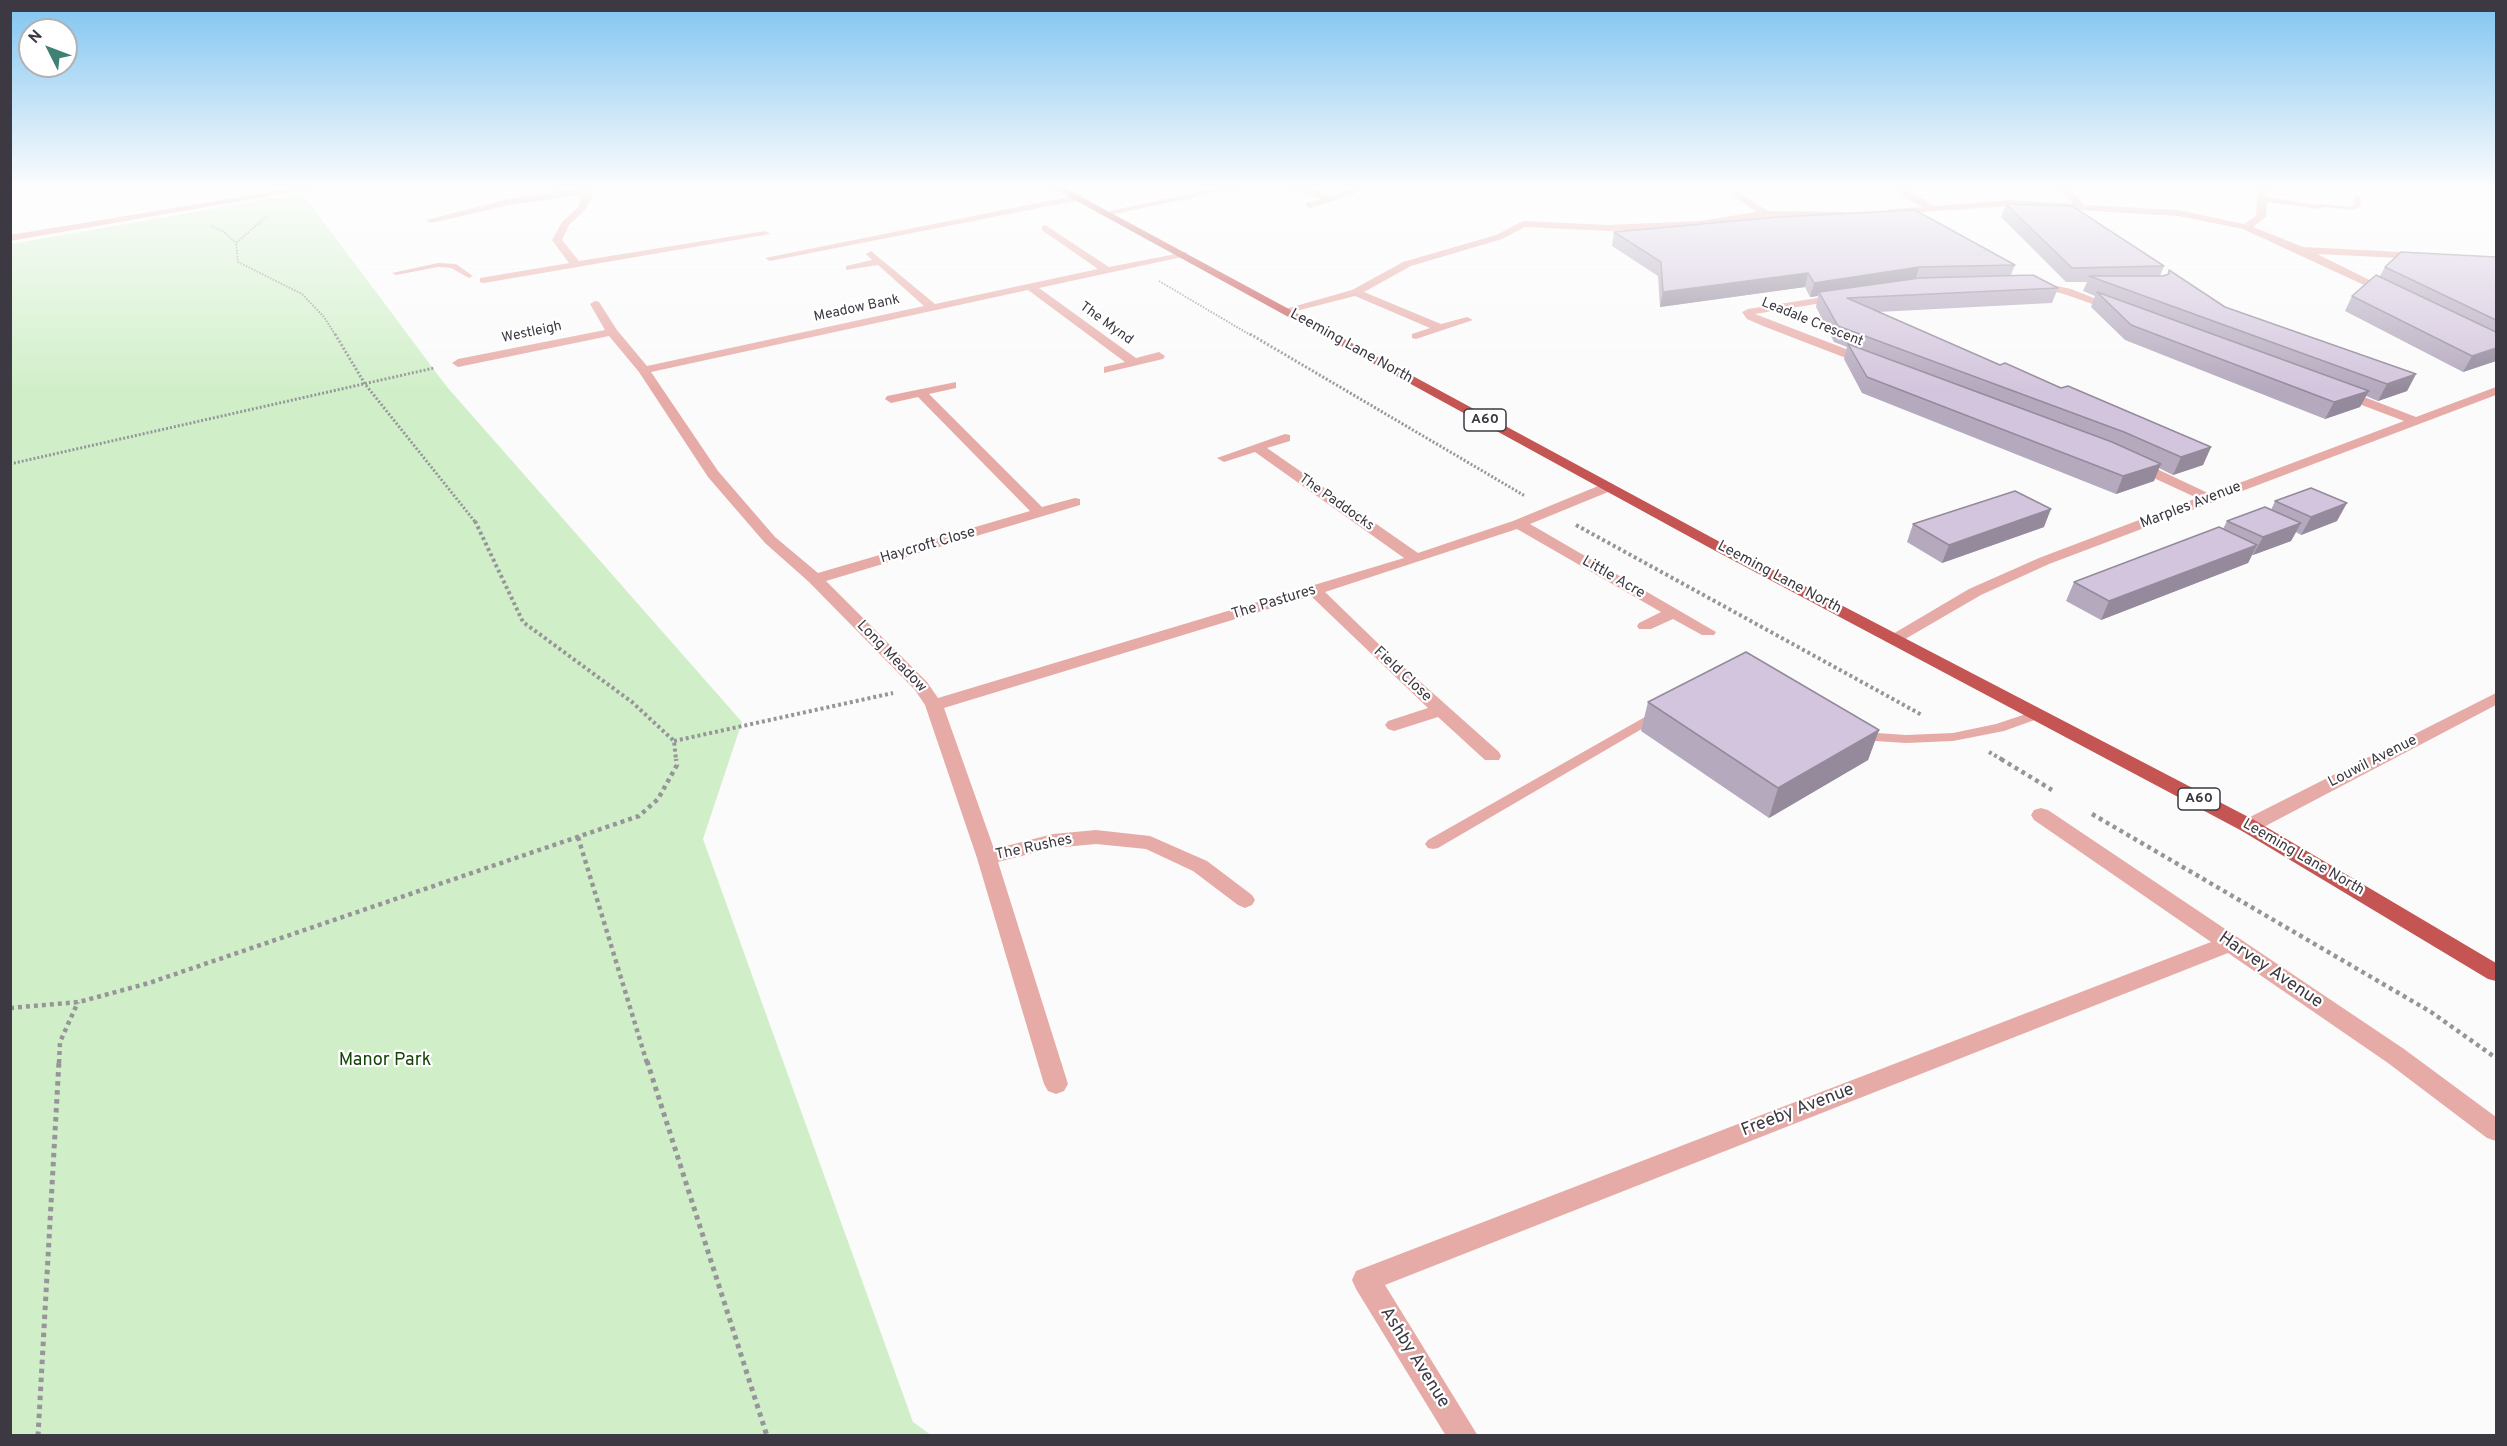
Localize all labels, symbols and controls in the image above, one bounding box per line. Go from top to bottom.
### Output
north arrow [18,18,78,78]
text: N [25,26,47,48]
street label: Meadow Bank [813,292,901,326]
street label: Leadale Crescent [1759,295,1865,351]
street label: The Mynd [1076,299,1136,349]
street label: Leeming Lane North [1286,306,1416,388]
street label: Westleigh [501,318,563,348]
road number: A60 [1464,409,1506,431]
street label: The Paddocks [1295,471,1377,535]
street label: Marples Avenue [2138,479,2244,533]
street label: Haycroft Close [878,524,978,568]
street label: Leeming Lane North [1714,538,1844,618]
street label: Little Acre [1578,553,1648,603]
street label: The Pastures [1230,582,1318,624]
street label: Long Meadow [852,617,930,697]
street label: Field Close [1369,644,1435,706]
street label: Louwil Avenue [2326,732,2420,792]
road number: A60 [2178,788,2220,810]
street label: Leeming Lane North [2239,816,2367,900]
street label: The Rushes [994,831,1074,865]
street label: Harvey Avenue [2214,928,2326,1014]
park label: Manor Park [339,1050,431,1072]
street label: Freeby Avenue [1739,1080,1857,1142]
street label: Ashby Avenue [1374,1304,1454,1412]

